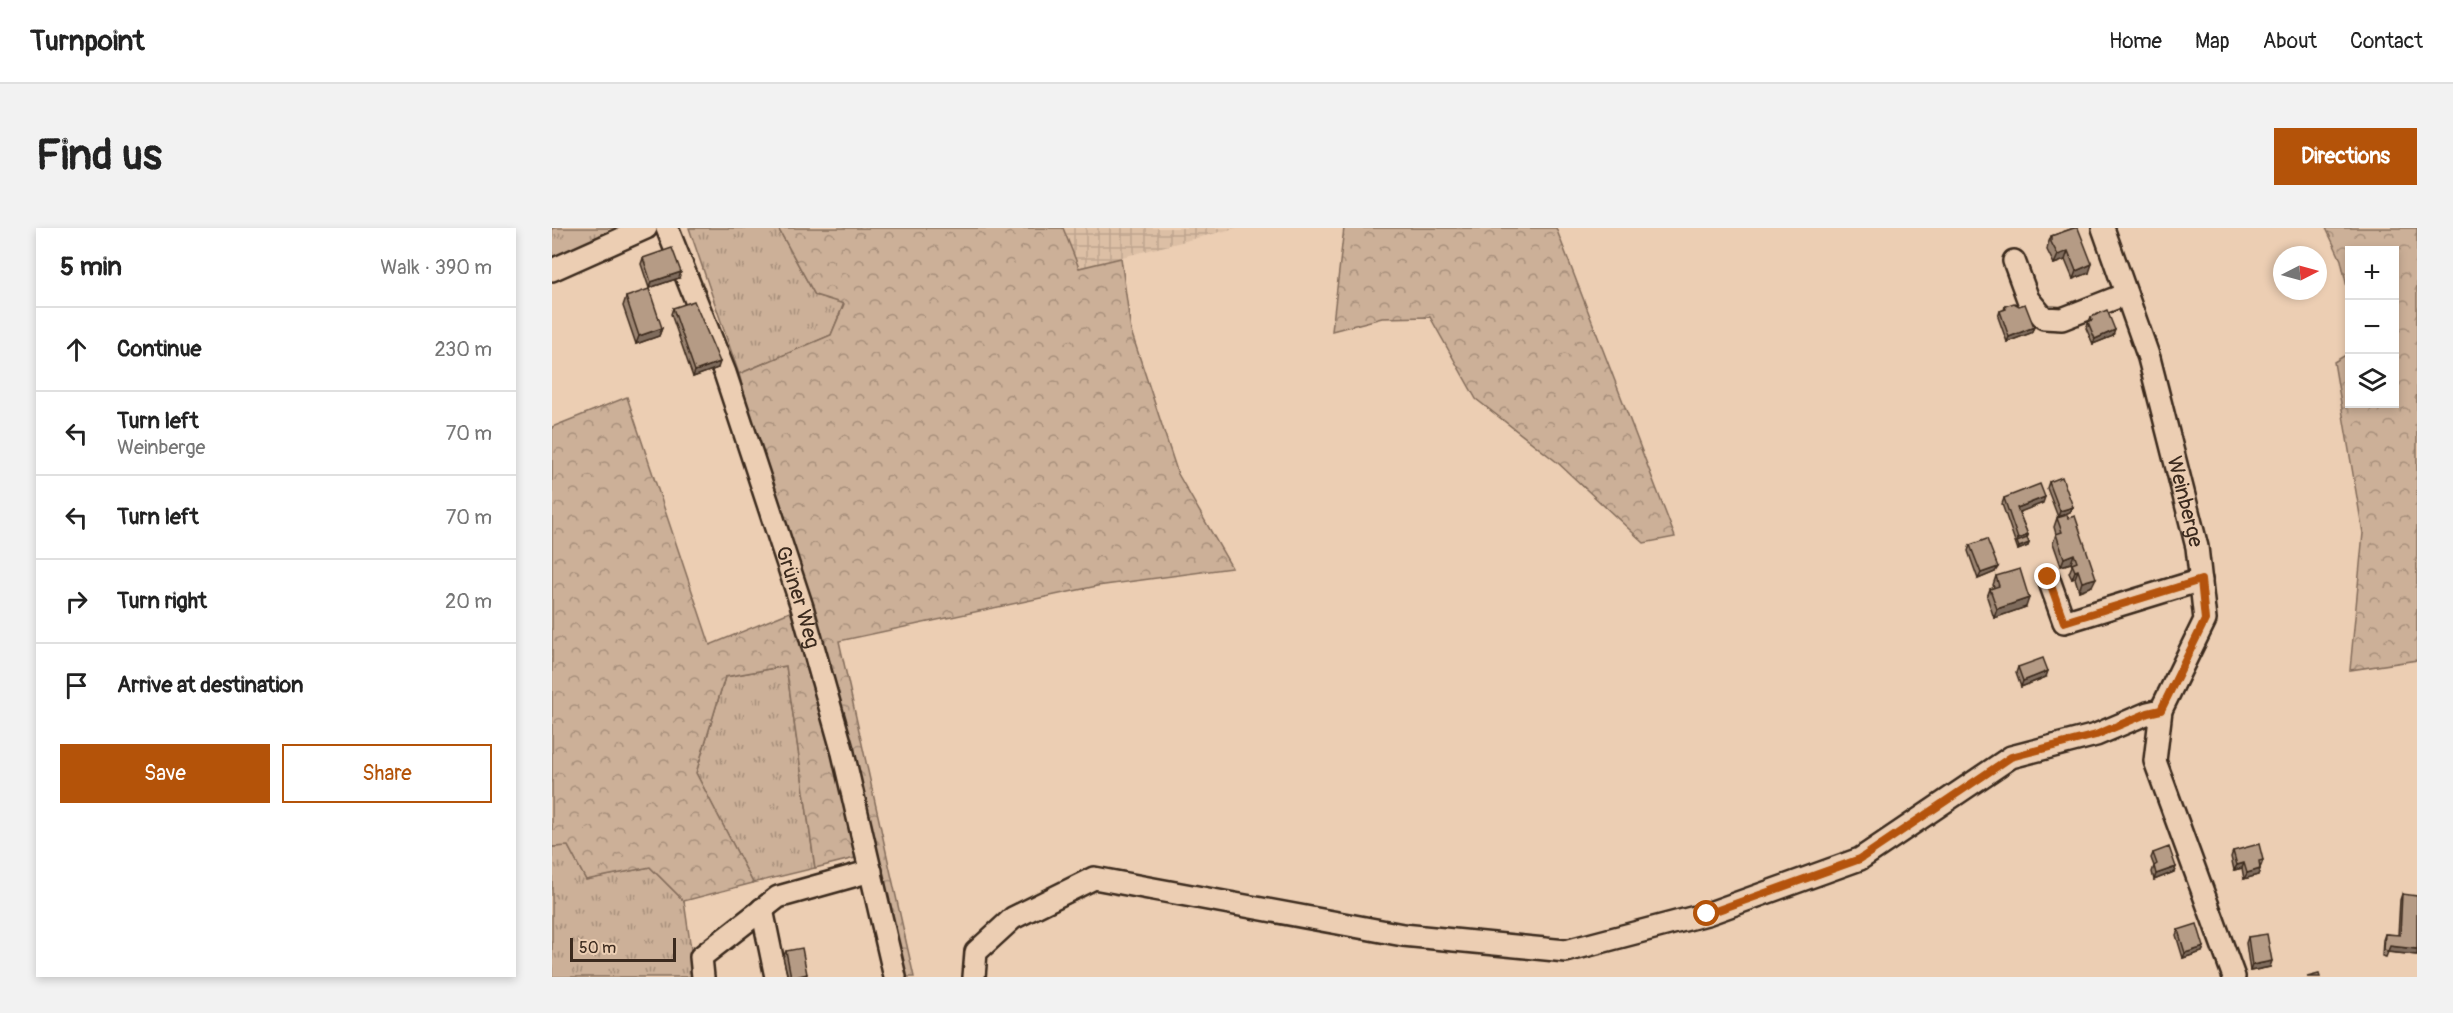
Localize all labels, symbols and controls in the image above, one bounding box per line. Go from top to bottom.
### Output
text: Turnpoint [30,24,144,59]
text: Home [2109,28,2162,55]
text: Map [2195,28,2230,55]
text: About [2263,28,2317,55]
text: Contact [2350,28,2423,55]
button: Directions [2274,128,2417,185]
text: Find us [36,130,162,182]
north arrow [2273,246,2327,300]
map controls [2345,246,2399,408]
button: + [2345,246,2399,300]
text: 5 min [60,251,122,283]
text: Walk · 390 m [380,255,492,280]
button: − [2345,300,2399,354]
icon: ahead [60,333,93,366]
text: Continue [117,335,201,363]
text: 230 m [435,337,492,362]
button: layers [2345,354,2399,408]
text: Turn left [117,407,199,435]
icon: left [60,417,93,450]
text: 70 m [446,421,492,446]
text: Weinberge [117,435,205,460]
street label: Weinberge [2161,453,2210,550]
icon: left [60,501,93,534]
text: Turn left [117,503,199,531]
text: 70 m [446,505,492,530]
street label: Grüner Weg [769,543,826,651]
route end [2034,563,2060,589]
icon: right [60,585,93,618]
text: Turn right [117,587,207,615]
text: 20 m [445,589,492,614]
icon: arrive [60,669,93,702]
text: Arrive at destination [117,671,303,699]
button: Save [60,744,270,803]
button: Share [282,744,492,803]
route start [1693,900,1719,926]
scale bar [570,935,676,962]
text: 50 m [579,938,616,958]

